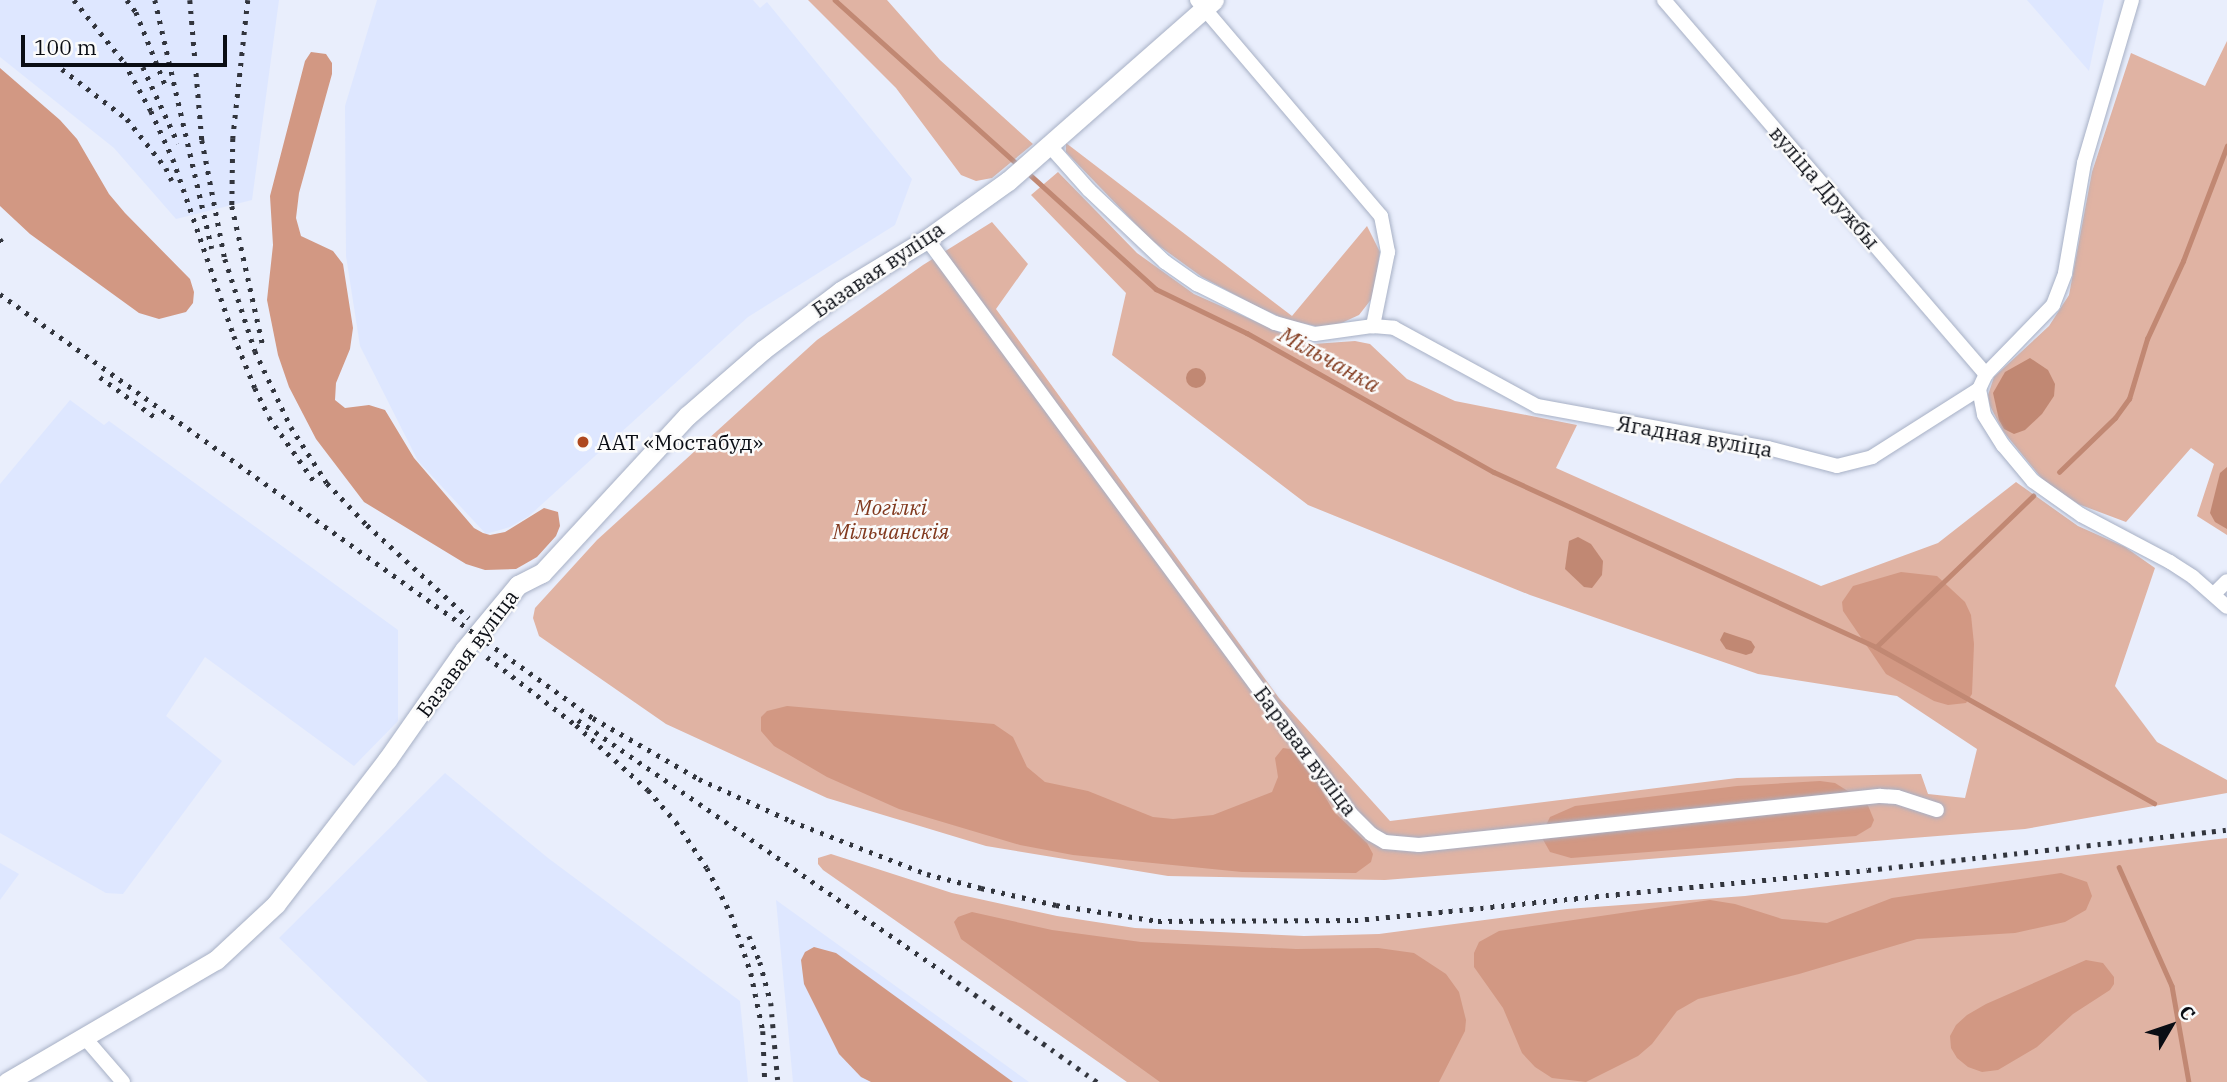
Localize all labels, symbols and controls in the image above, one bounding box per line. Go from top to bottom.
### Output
scale bar [24,21,231,65]
text: 100 m [34,33,97,61]
street label: вуліца Дружбы [1765,120,1885,254]
street label: Базавая вуліца [807,216,949,322]
water label: Мільчанка [1275,320,1385,398]
street label: Ягадная вуліца [1615,410,1775,462]
place label: ААТ «Мостабуд» [597,429,763,455]
marker: ААТ «Мостабуд» [575,434,591,450]
park label: Могілкі Мільчанскія [833,494,949,544]
street label: Базавая вуліца [411,584,523,722]
street label: Баравая вуліца [1249,681,1363,821]
north arrow [2136,991,2206,1061]
text: С [2174,1000,2201,1025]

